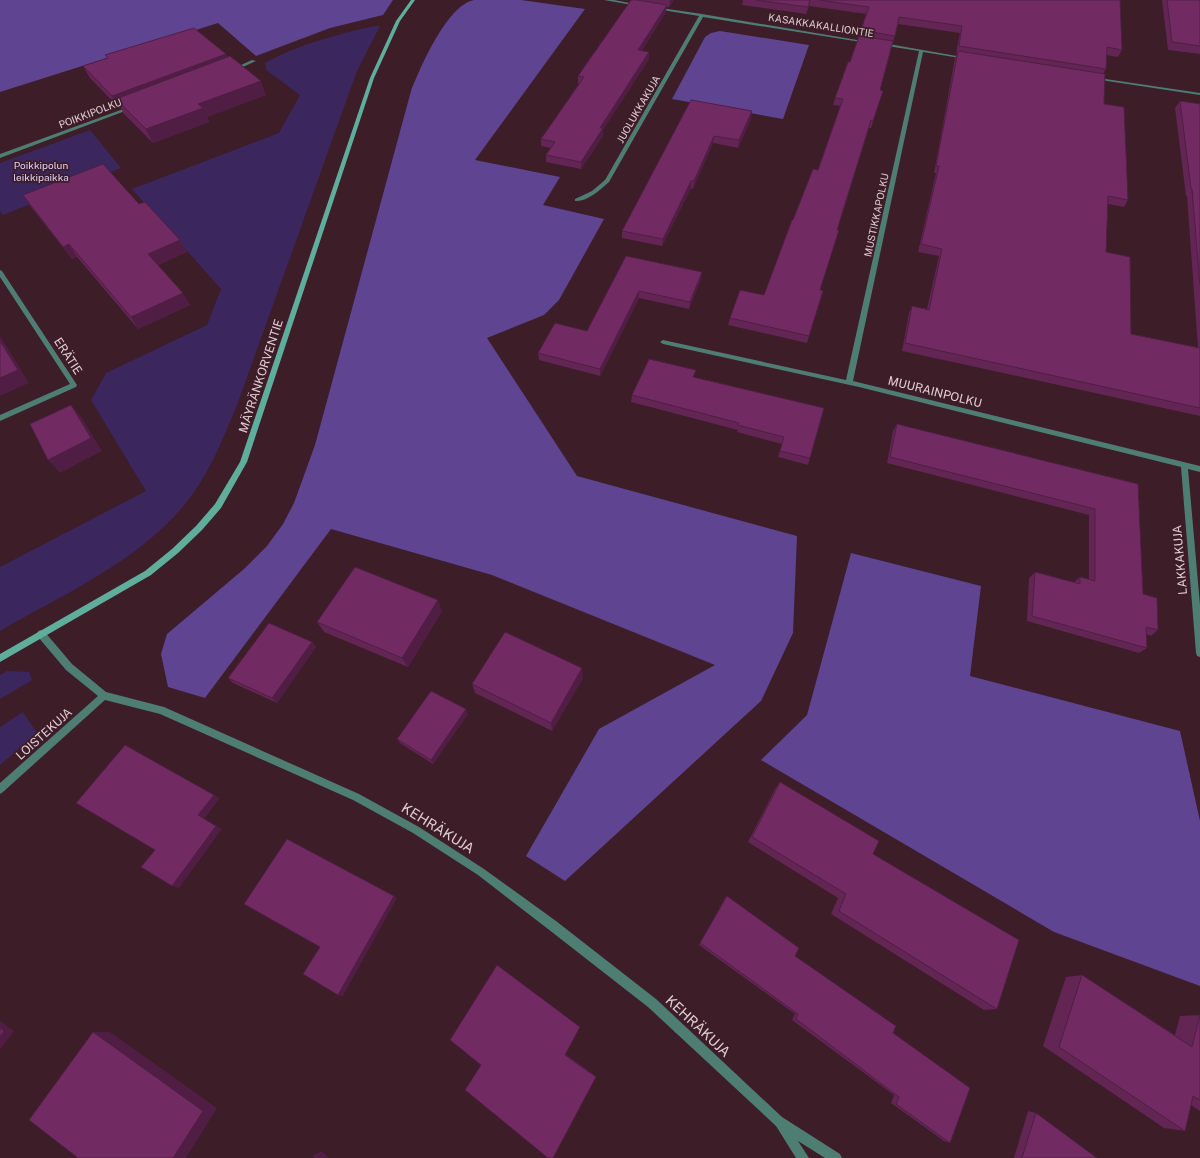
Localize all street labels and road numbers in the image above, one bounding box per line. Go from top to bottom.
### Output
street label: KASAKKAKALLIONTIE [767,11,875,39]
street label: JUOLUKKAKUJA [614,73,662,145]
street label: POIKKIPOLKU [57,96,123,130]
street label: MUSTIKKAPOLKU [861,172,891,258]
street label: MÄYRÄNKORVENTIE [236,317,286,435]
street label: ERÄTIE [51,335,85,377]
street label: MUURAINPOLKU [887,374,983,410]
street label: LAKKAKUJA [1170,524,1190,595]
street label: LOISTEKUJA [13,705,75,763]
street label: KEHRÄKUJA [399,798,478,857]
street label: KEHRÄKUJA [662,991,735,1060]

